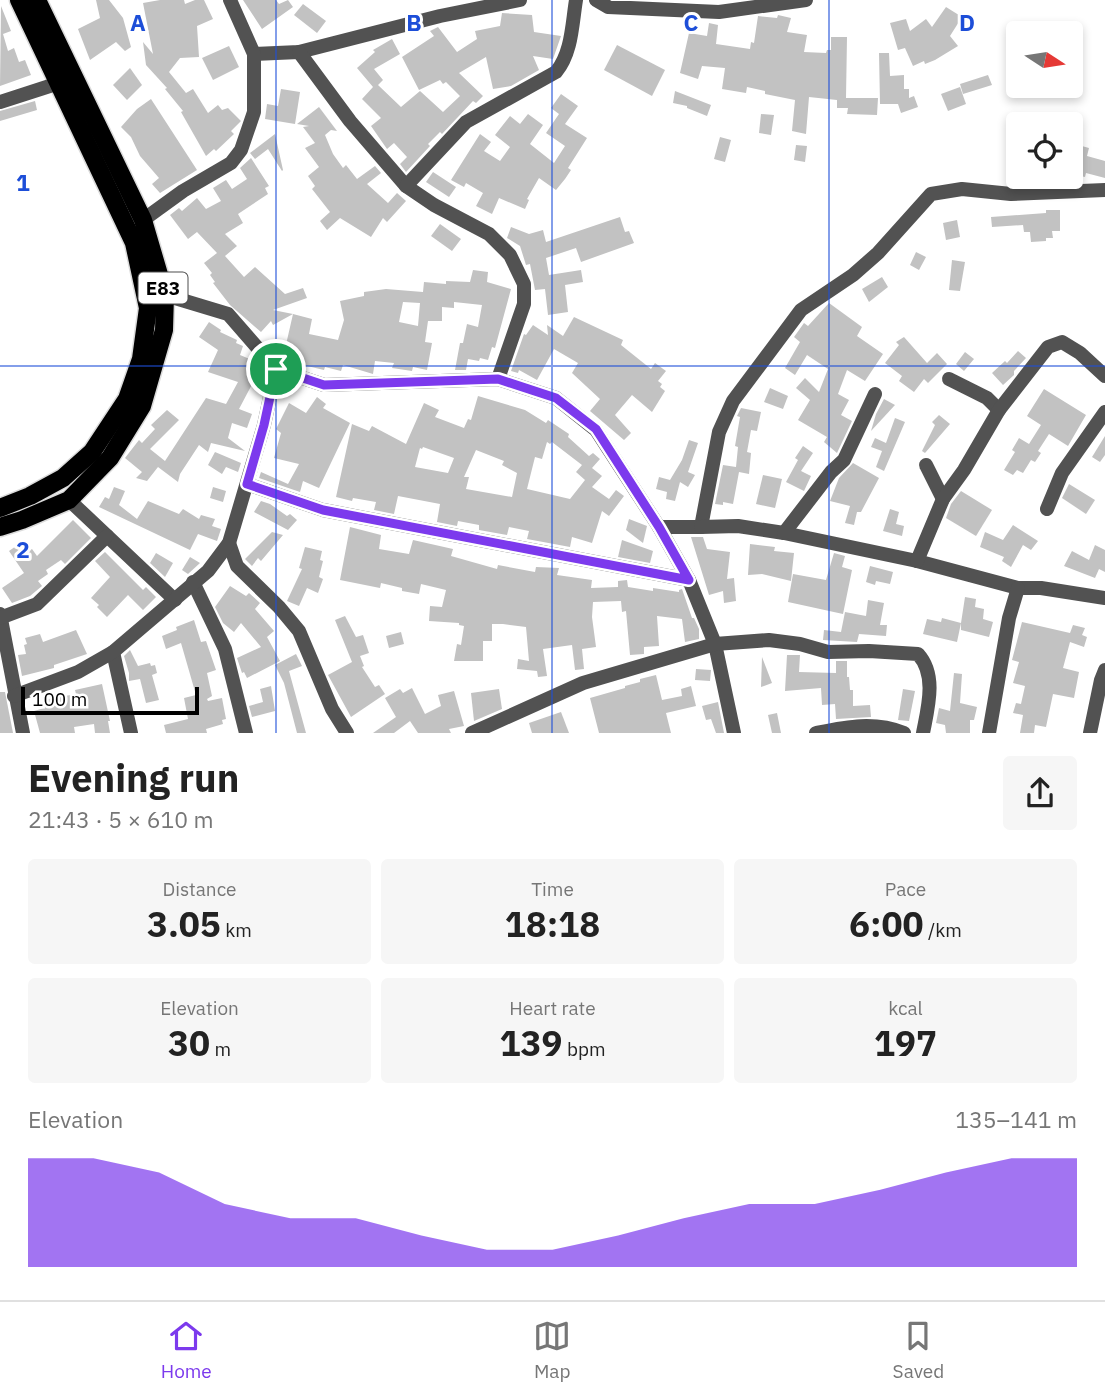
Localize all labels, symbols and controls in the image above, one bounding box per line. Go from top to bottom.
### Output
text: A [130,7,146,37]
text: B [406,7,422,37]
text: C [684,7,699,37]
text: D [959,7,975,37]
north arrow [1006,21,1083,98]
map controls [1006,21,1083,189]
button: locate [1006,112,1083,189]
text: 1 [16,167,30,197]
road number: E83 [138,272,188,304]
pin [246,339,306,399]
icon: arrive [257,350,295,388]
text: 2 [16,534,30,564]
scale bar [21,684,200,716]
text: 100 m [32,687,87,711]
text: Evening run [28,753,239,802]
button: share [1003,756,1077,830]
text: 21:43 · 5 × 610 m [28,804,214,834]
text: Distance [162,877,237,901]
text: Time [531,877,574,901]
text: Pace [885,877,926,901]
text: 3.05 [147,901,221,947]
text: 18:18 [505,901,600,947]
text: 6:00 [849,901,924,947]
text: km [221,918,252,942]
text: /km [924,918,962,942]
text: Elevation [160,996,239,1020]
text: Heart rate [509,996,596,1020]
text: kcal [888,996,923,1020]
text: 30 [168,1020,210,1066]
text: 139 [499,1020,562,1066]
text: 197 [874,1020,937,1066]
text: m [210,1037,231,1061]
text: bpm [562,1037,606,1061]
text: Elevation [28,1104,123,1134]
text: 135–141 m [955,1104,1077,1134]
tab: Home [161,1317,212,1383]
tab: Map [533,1317,571,1383]
tab: Saved [893,1317,944,1383]

